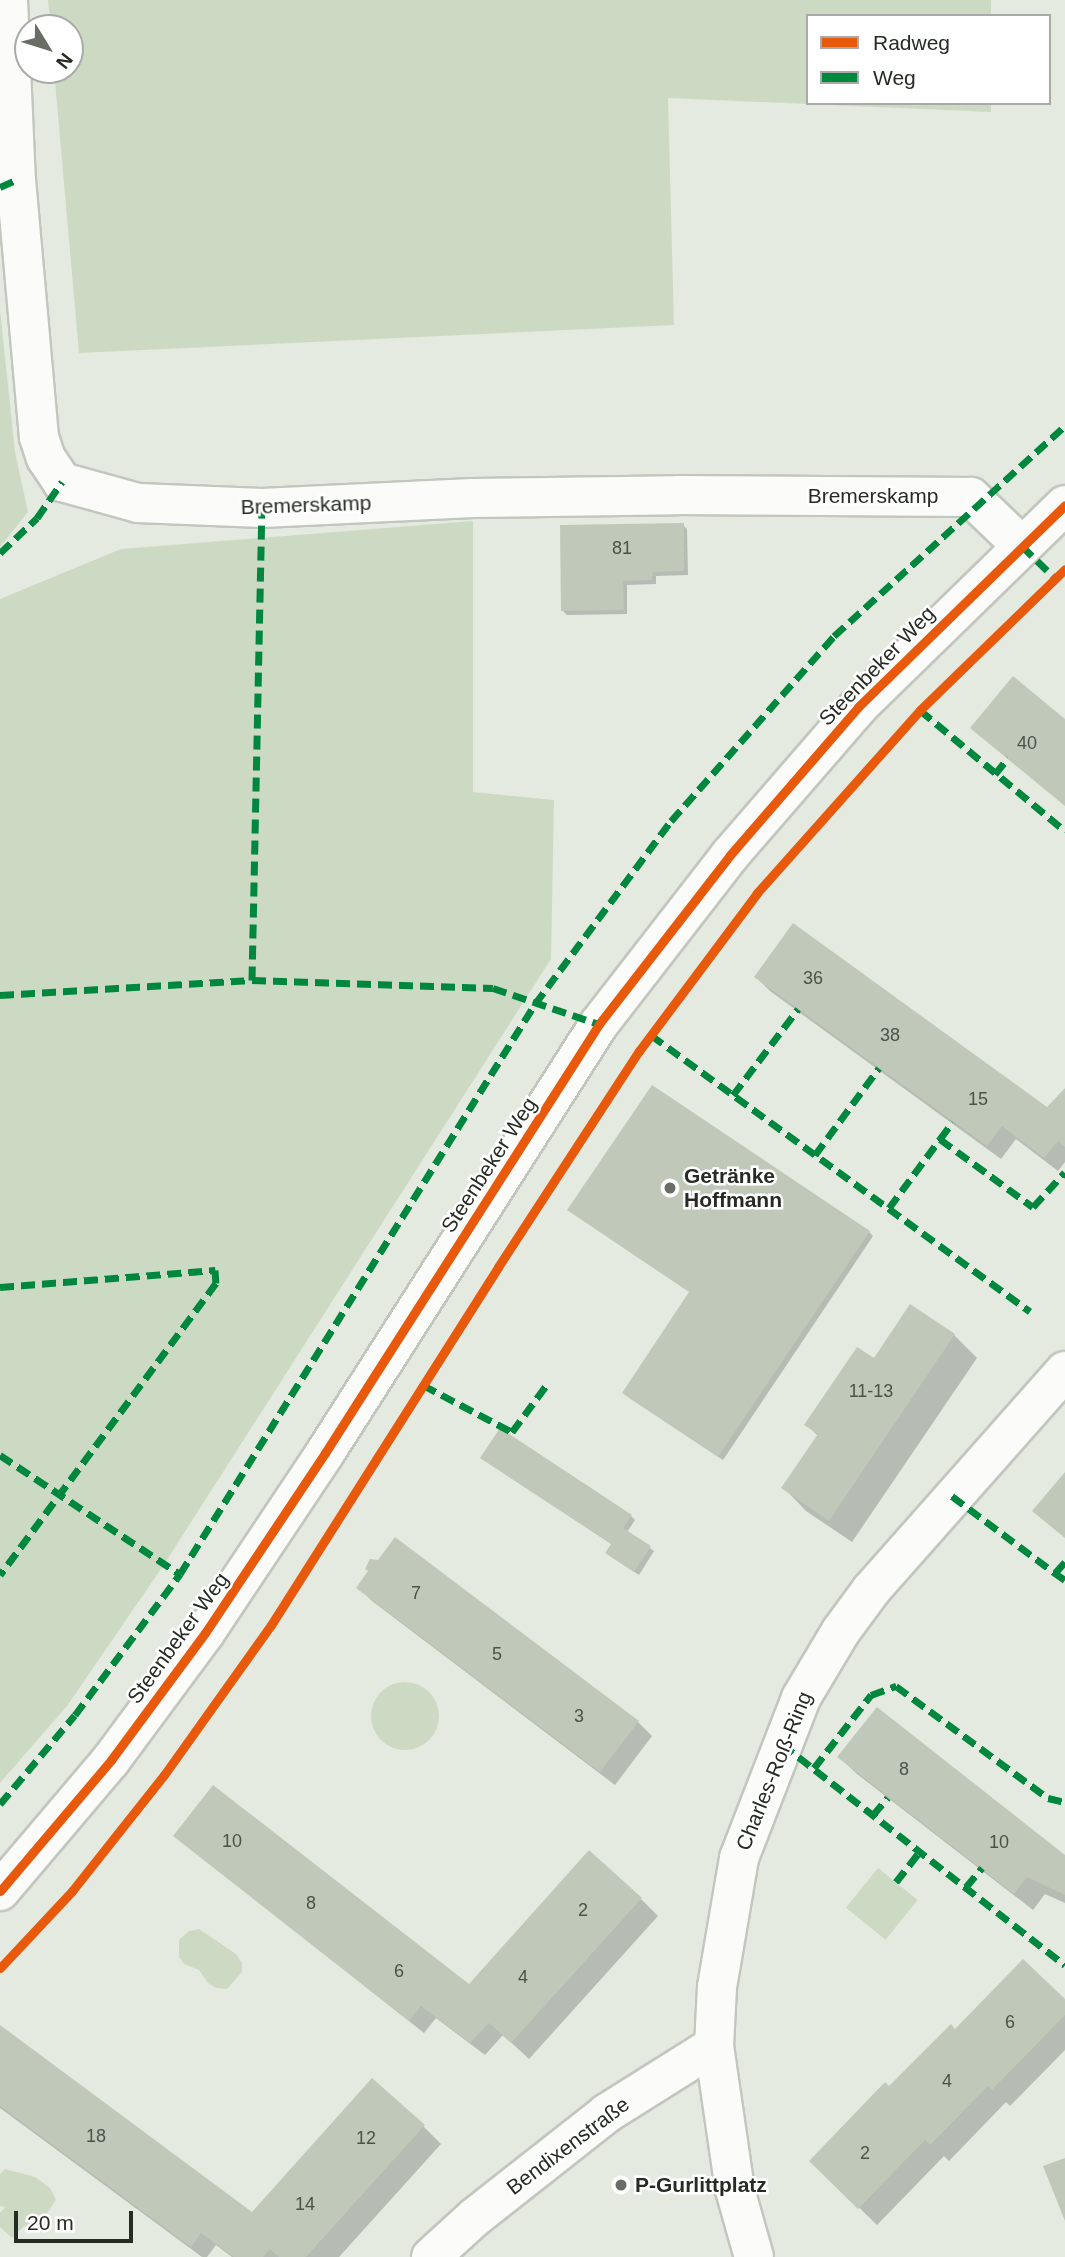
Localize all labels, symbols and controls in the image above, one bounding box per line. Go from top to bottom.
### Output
north arrow [14,14,84,84]
legend [806,14,1051,105]
text: Radweg [873,31,950,54]
text: N [52,49,77,73]
text: Weg [873,66,916,89]
street label: Bremerskamp [808,483,938,509]
street label: Bremerskamp [240,490,372,520]
house number: 81 [612,537,632,559]
street label: Steenbeker Weg [814,601,940,731]
house number: 40 [1017,732,1037,754]
house number: 36 [803,967,823,989]
house number: 38 [880,1024,900,1046]
house number: 15 [968,1088,988,1110]
street label: Steenbeker Weg [436,1093,542,1237]
place label: Getränke Hoffmann [684,1163,782,1213]
marker: Getränke Hoffmann [662,1180,678,1196]
house number: 11-13 [849,1380,893,1402]
street label: Steenbeker Weg [122,1567,234,1709]
house number: 7 [411,1582,421,1604]
house number: 5 [492,1643,502,1665]
street label: Charles-Roß-Ring [731,1688,817,1854]
house number: 3 [574,1705,584,1727]
house number: 8 [899,1758,909,1780]
house number: 10 [222,1830,242,1852]
house number: 10 [989,1831,1009,1853]
house number: 8 [306,1892,316,1914]
house number: 2 [578,1899,588,1921]
house number: 6 [394,1960,404,1982]
house number: 4 [518,1966,528,1988]
house number: 6 [1005,2011,1015,2033]
house number: 4 [942,2070,952,2092]
street label: Bendixenstraße [502,2092,634,2200]
house number: 18 [86,2125,106,2147]
house number: 12 [356,2127,376,2149]
house number: 2 [860,2142,870,2164]
place label: P-Gurlittplatz [635,2172,767,2198]
marker: P-Gurlittplatz [613,2177,629,2193]
house number: 14 [295,2193,315,2215]
scale bar [18,2198,136,2242]
text: 20 m [27,2211,74,2234]

